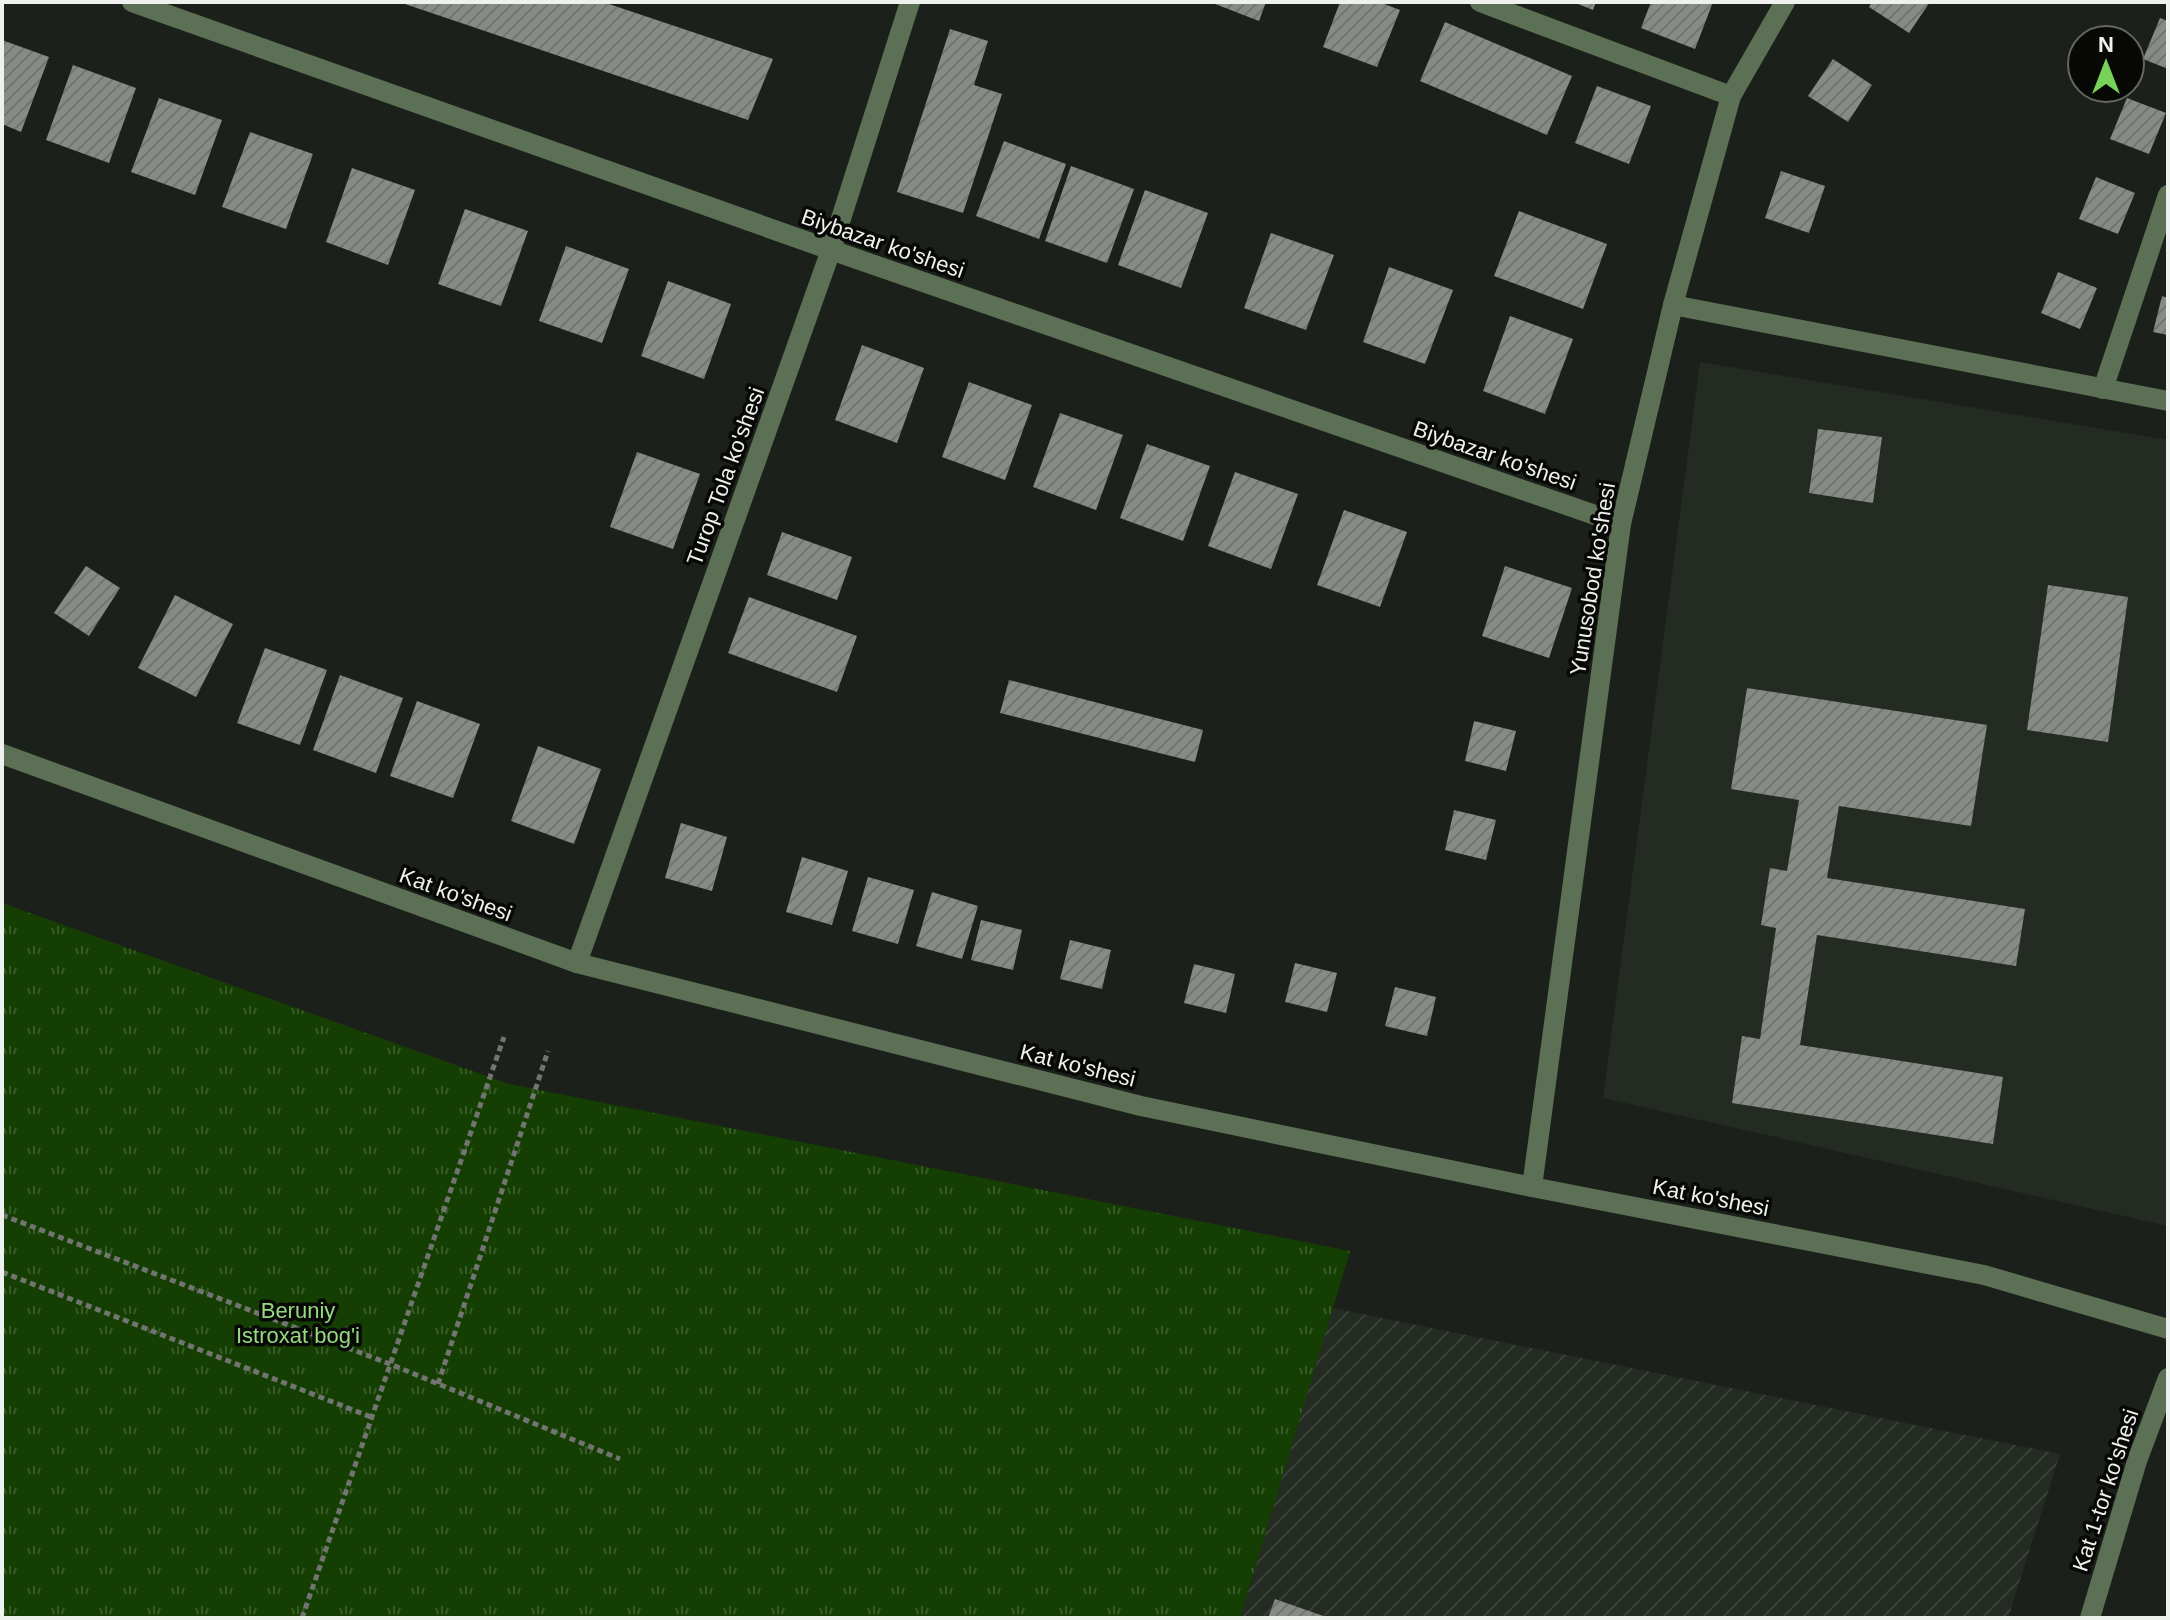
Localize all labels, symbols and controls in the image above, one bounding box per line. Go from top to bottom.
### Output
north arrow [2066,24,2146,104]
text: N [2098,32,2114,57]
street label: Biybazar ko'shesi [798,204,968,283]
street label: Turop Tola ko'shesi [682,384,769,569]
street label: Biybazar ko'shesi [1410,416,1580,495]
street label: Yunusobod ko'shesi [1565,481,1620,677]
street label: Kat ko'shesi [396,863,516,926]
street label: Kat ko'shesi [1018,1039,1138,1092]
street label: Kat ko'shesi [1651,1174,1771,1221]
park label: Beruniy Istroxat bog'i [236,1298,360,1348]
street label: Kat 1-tor ko'shesi [2067,1406,2144,1575]

